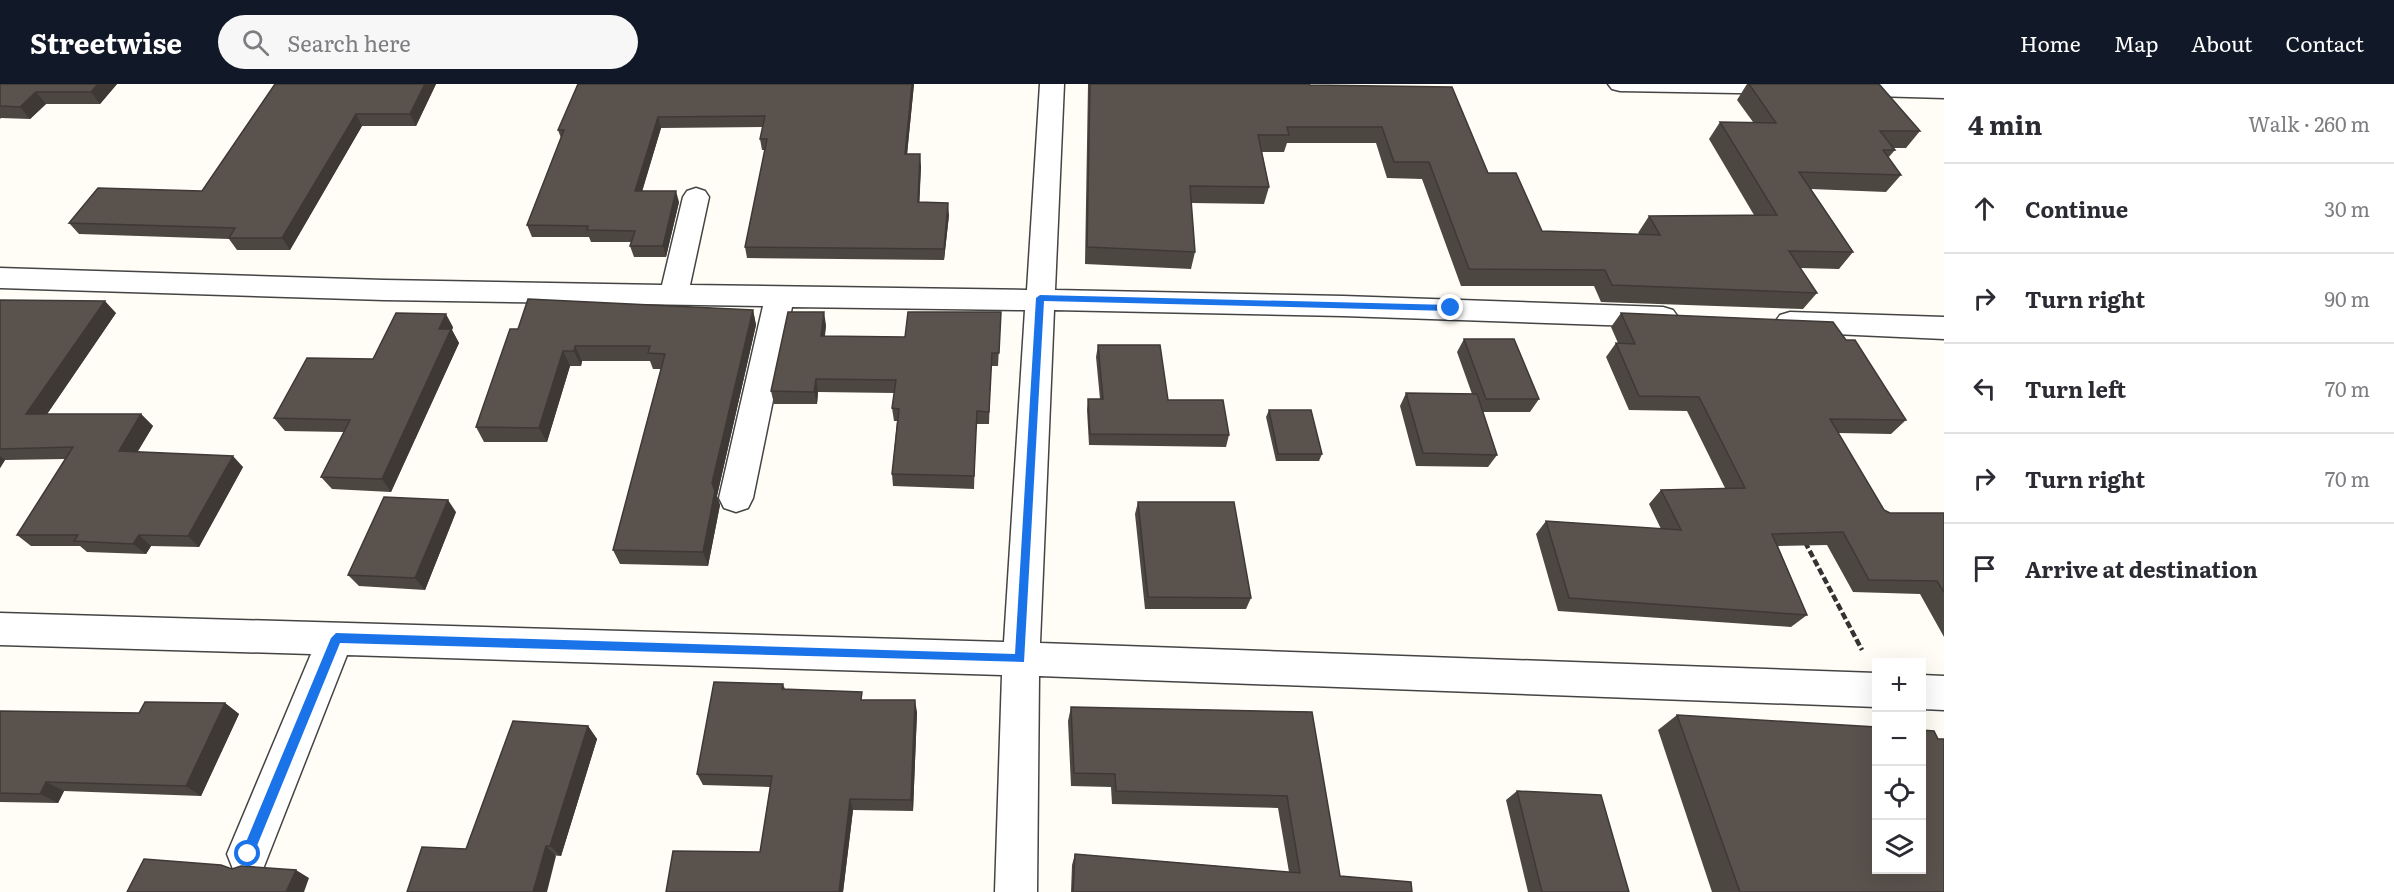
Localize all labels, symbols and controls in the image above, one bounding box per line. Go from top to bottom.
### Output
search box [218,15,638,69]
text: Streetwise [30,21,182,63]
icon: search [239,26,272,59]
text: Search here [287,26,411,59]
text: Home [2020,27,2081,58]
text: Map [2114,27,2158,58]
text: About [2191,27,2253,58]
text: Contact [2286,27,2364,58]
text: 4 min [1968,104,2042,143]
text: Walk · 260 m [2248,108,2370,138]
icon: ahead [1968,192,2001,225]
text: Continue [2025,192,2128,225]
text: 30 m [2324,193,2370,223]
icon: right [1968,282,2001,315]
text: Turn right [2025,282,2145,315]
text: 90 m [2325,283,2370,313]
route end [1437,294,1463,320]
icon: left [1968,372,2001,405]
text: Turn left [2025,372,2126,405]
text: 70 m [2325,373,2370,403]
icon: right [1968,462,2001,495]
text: Turn right [2025,462,2145,495]
text: 70 m [2325,463,2370,493]
icon: arrive [1968,552,2001,585]
text: Arrive at destination [2025,552,2258,585]
map controls [1872,658,1926,874]
button: + [1872,658,1926,712]
button: − [1872,712,1926,766]
button: locate [1872,766,1926,820]
button: layers [1872,820,1926,874]
route start [234,840,260,866]

